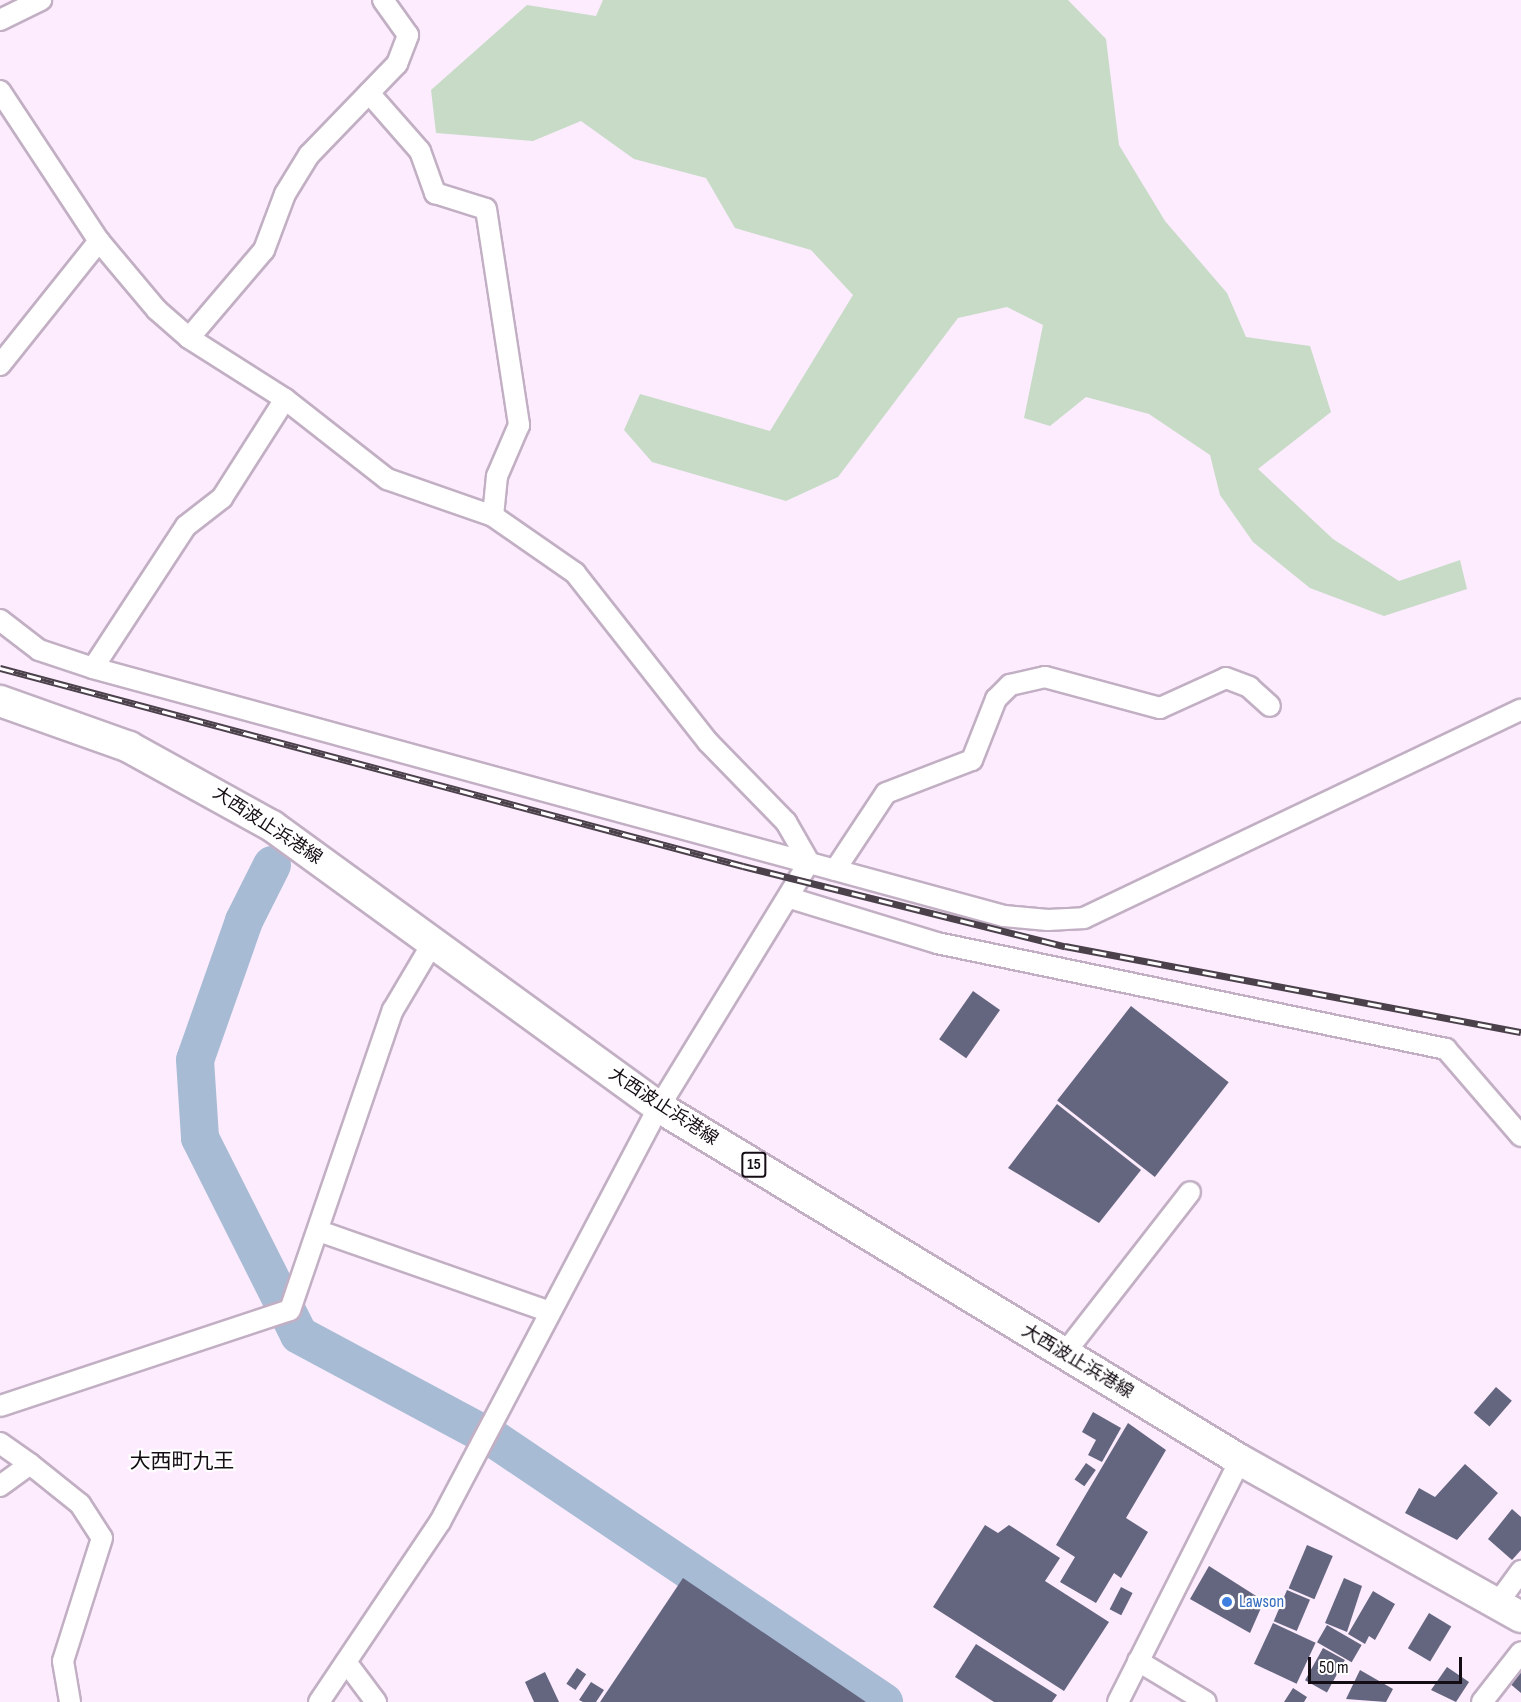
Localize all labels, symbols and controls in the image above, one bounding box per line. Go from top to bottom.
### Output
street label: 大西波止浜港線 [208,783,326,869]
street label: 大西波止浜港線 [604,1064,722,1150]
road number: 15 [740,1152,768,1178]
street label: 大西波止浜港線 [1017,1320,1137,1404]
district label: 大西町九王 [130,1449,234,1475]
place label: Lawson [1239,1591,1284,1613]
marker: Lawson [1220,1595,1234,1609]
scale bar [1311,1645,1466,1683]
text: 50 m [1319,1657,1349,1678]

